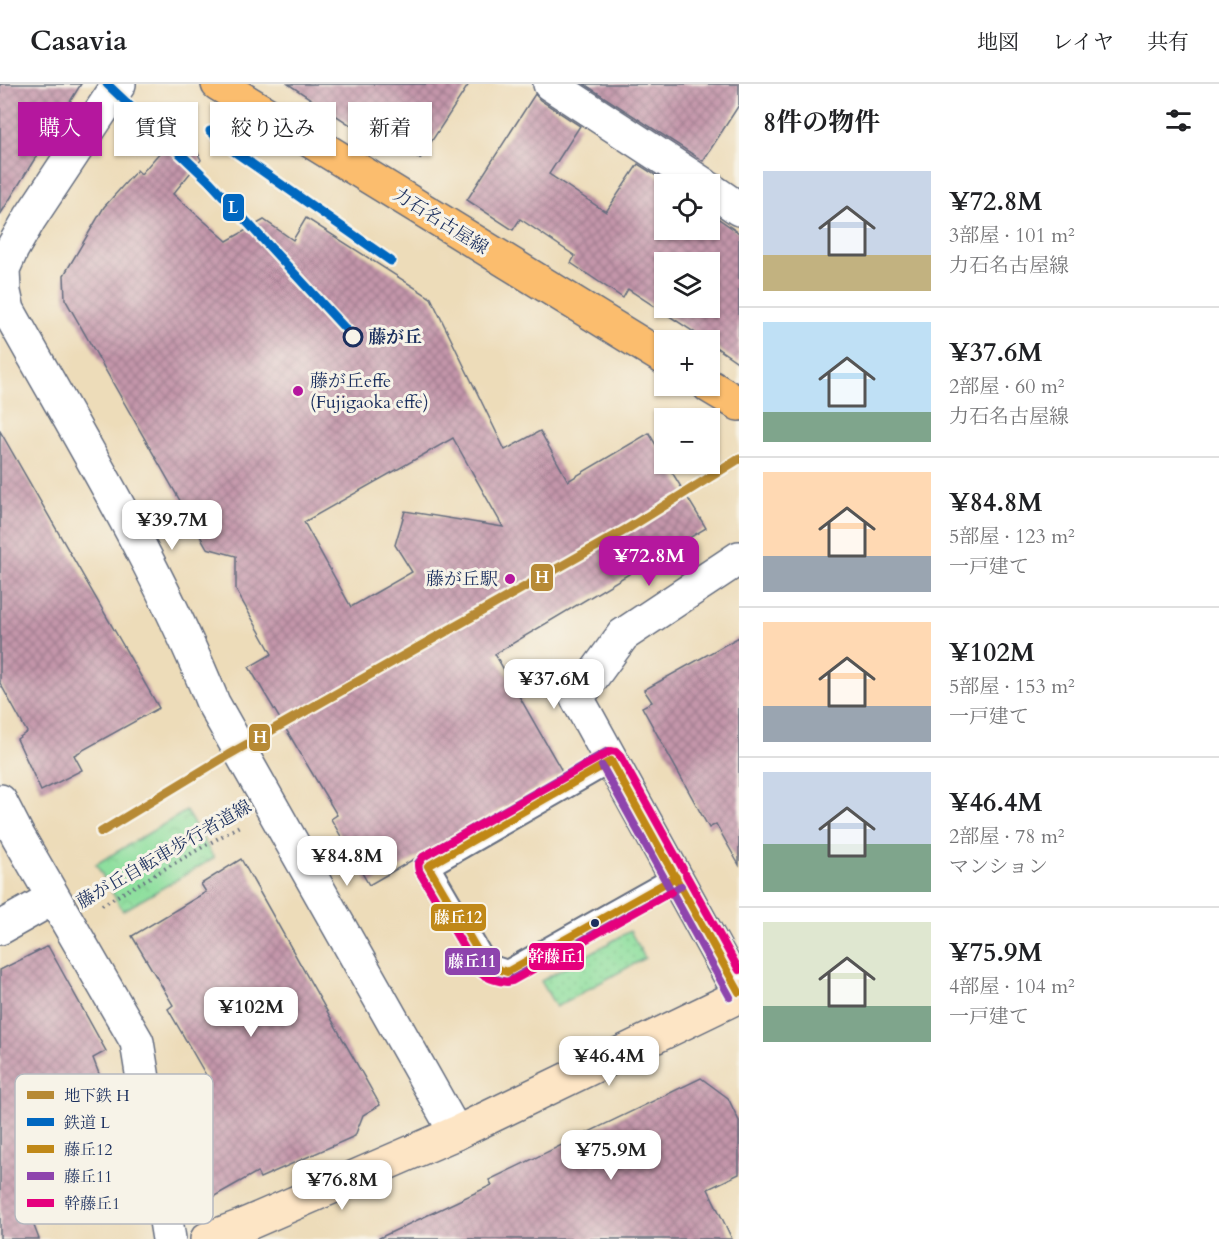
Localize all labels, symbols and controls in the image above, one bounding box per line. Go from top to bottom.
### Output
text: Casavia [30,22,127,60]
text: 地図 [977,28,1019,57]
text: レイヤ [1052,28,1114,57]
text: 共有 [1147,28,1189,57]
chip: 購入 [18,102,102,156]
chip: 賃貸 [114,102,198,156]
chip: 絞り込み [210,102,336,156]
chip: 新着 [348,102,432,156]
icon: filters [1162,104,1195,137]
text: 8件の物件 [763,105,880,140]
map controls [654,174,720,474]
button: locate [654,174,720,240]
street label: 力石名古屋線 [388,182,493,261]
text: ¥72.8M [949,184,1042,219]
line badge: L [222,193,245,222]
icon: home [811,195,883,267]
text: L [228,197,239,219]
text: 3部屋 · 101 m² [949,222,1075,249]
button: layers [654,252,720,318]
text: 力石名古屋線 [949,252,1069,279]
place label: 藤が丘 [368,325,422,350]
marker: 藤が丘 [343,327,363,347]
button: + [654,330,720,396]
text: ¥37.6M [949,335,1042,370]
icon: home [811,346,883,418]
place label: 藤が丘effe (Fujigaoka effe) [310,369,429,415]
text: 2部屋 · 60 m² [949,373,1065,400]
marker: 藤が丘effe (Fujigaoka effe) [291,384,305,398]
text: 力石名古屋線 [949,403,1069,430]
button: − [654,408,720,474]
text: ¥84.8M [949,485,1042,520]
icon: home [811,496,883,568]
pin: ¥39.7M [123,500,221,551]
text: ¥39.7M [136,506,208,533]
text: 5部屋 · 123 m² [949,523,1075,550]
pin: ¥72.8M [600,536,698,587]
text: ¥72.8M [613,542,685,569]
text: 一戸建て [949,553,1029,580]
line badge: H [530,563,554,592]
place label: 藤が丘駅 [426,567,498,592]
text: H [535,567,549,589]
marker: 藤が丘駅 [503,572,517,586]
text: ¥102M [949,635,1035,670]
icon: home [811,646,883,718]
pin: ¥37.6M [505,659,603,710]
text: ¥37.6M [518,665,590,692]
text: 5部屋 · 153 m² [949,673,1075,700]
text: 一戸建て [949,703,1029,730]
line badge: H [248,723,271,752]
text: H [253,727,267,749]
text: ¥46.4M [949,785,1042,820]
street label: 藤が丘自転車歩行者道線 [72,794,256,915]
icon: home [811,796,883,868]
text: 2部屋 · 78 m² [949,823,1065,850]
pin: ¥84.8M [298,836,396,887]
text: ¥84.8M [311,842,383,869]
text: マンション [949,853,1048,880]
line badge: 藤丘12 [430,903,487,932]
text: 藤丘12 [434,907,482,929]
unlabelled marker [589,917,601,929]
text: ¥75.9M [949,935,1042,970]
line badge: 幹藤丘1 [528,942,585,971]
text: 幹藤丘1 [528,946,584,968]
icon: home [811,946,883,1018]
line badge: 藤丘11 [444,947,501,976]
text: 藤丘11 [448,951,496,973]
text: 4部屋 · 104 m² [949,973,1075,1000]
pin: ¥102M [209,987,293,1038]
text: ¥102M [218,993,284,1020]
text: 一戸建て [949,1003,1029,1030]
pin: ¥46.4M [560,1036,658,1087]
text: ¥46.4M [573,1042,645,1069]
legend [15,1074,213,1224]
text: 地下鉄 H [64,1085,130,1107]
text: 鉄道 L [63,1112,110,1134]
pin: ¥75.9M [562,1130,660,1181]
text: ¥75.9M [575,1136,647,1163]
text: 藤丘12 [64,1139,112,1161]
pin: ¥76.8M [293,1160,391,1211]
text: 藤丘11 [64,1166,112,1188]
text: ¥76.8M [306,1166,378,1193]
text: 幹藤丘1 [64,1193,120,1215]

